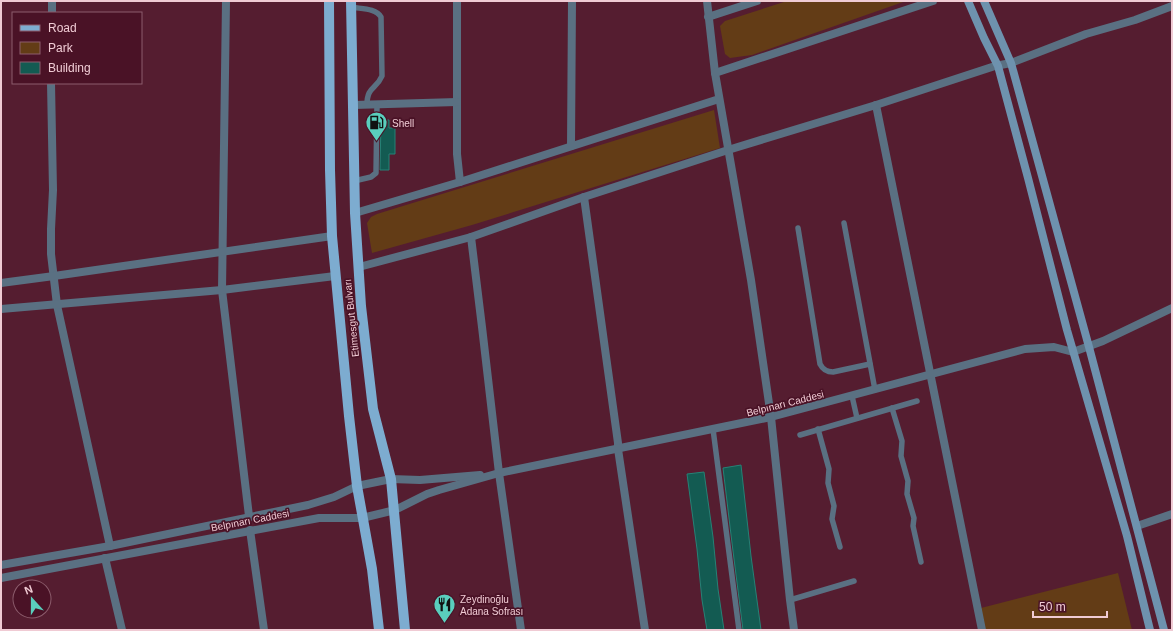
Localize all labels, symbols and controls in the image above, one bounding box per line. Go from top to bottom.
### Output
legend [12,12,142,84]
text: Road [48,21,77,35]
text: Park [48,41,74,55]
text: Building [48,61,91,75]
fuel station icon: Shell [364,110,390,143]
place label: Shell [392,118,414,129]
street label: Etimesgut Bulvarı [342,278,361,357]
street label: Belpınarı Caddesi [745,389,825,418]
street label: Belpınarı Caddesi [210,508,290,533]
north arrow [12,579,52,619]
text: N [23,583,34,597]
restaurant icon: Zeydinoğlu Adana Sofrası [431,592,457,625]
scale bar [1033,593,1107,619]
place label: Zeydinoğlu Adana Sofrası [460,594,523,617]
text: 50 m [1039,600,1066,614]

